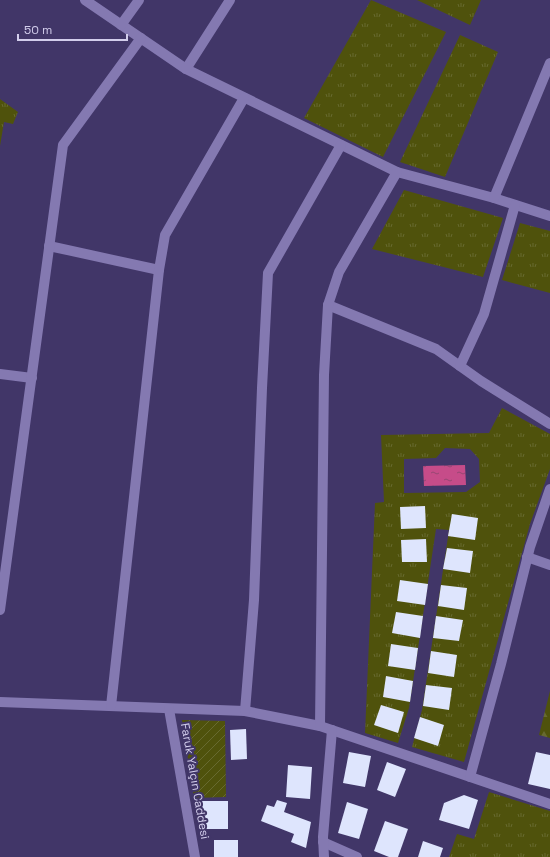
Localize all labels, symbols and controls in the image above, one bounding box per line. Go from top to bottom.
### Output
scale bar [18,16,127,42]
text: 50 m [24,22,52,38]
street label: Faruk Yalçın Caddesi [177,722,213,840]

